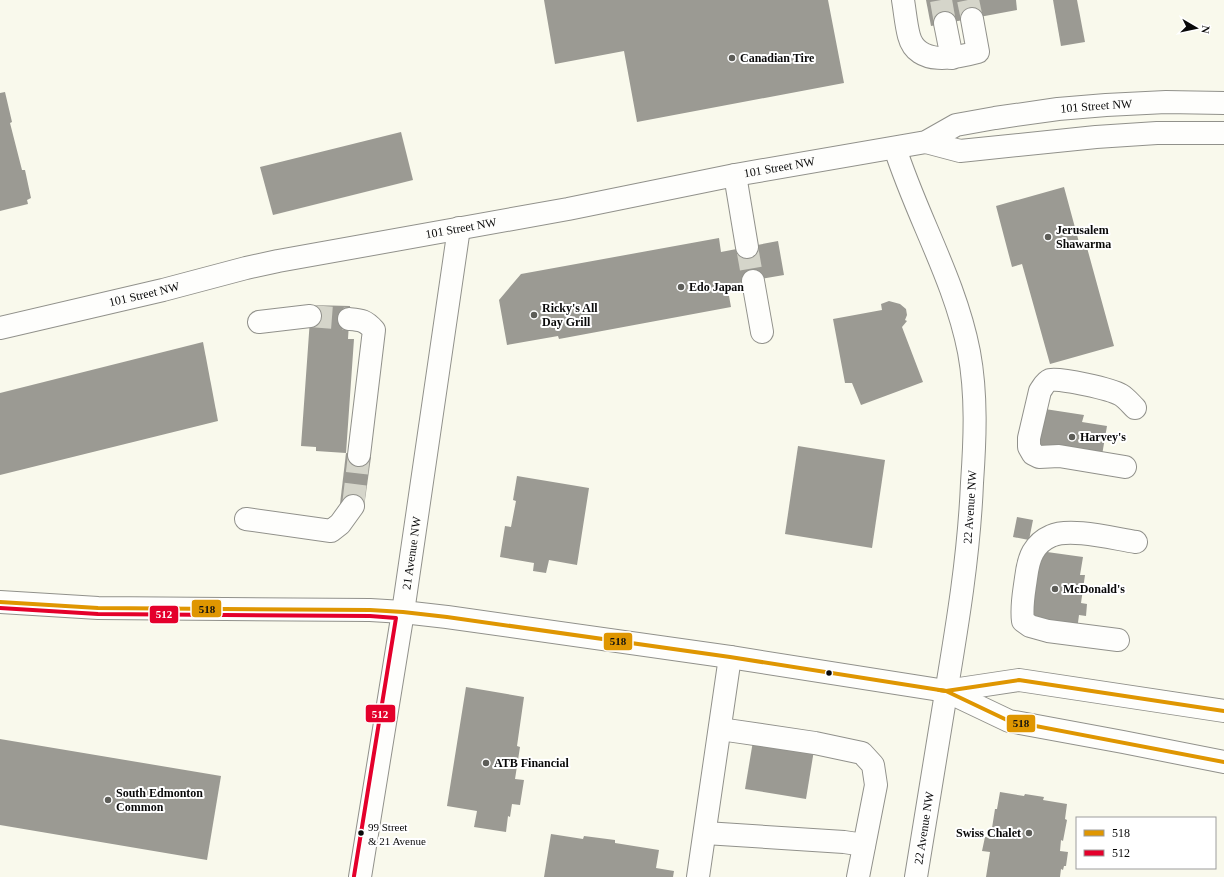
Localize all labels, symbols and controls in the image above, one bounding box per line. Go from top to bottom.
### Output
north arrow [1176,8,1216,48]
text: N [1199,25,1212,34]
place label: Canadian Tire [740,51,815,65]
marker: Canadian Tire [727,53,737,63]
street label: 101 Street NW [1060,97,1133,116]
street label: 101 Street NW [743,154,817,180]
street label: 101 Street NW [424,215,498,241]
place label: Jerusalem Shawarma [1056,223,1111,251]
marker: Jerusalem Shawarma [1043,232,1053,242]
street label: 101 Street NW [107,279,182,309]
place label: Edo Japan [689,280,744,294]
marker: Edo Japan [676,282,686,292]
place label: Ricky's All Day Grill [542,301,598,329]
marker: Ricky's All Day Grill [529,310,539,320]
place label: Harvey's [1080,430,1126,444]
marker: Harvey's [1067,432,1077,442]
street label: 22 Avenue NW [960,469,980,544]
street label: 21 Avenue NW [399,515,424,591]
place label: McDonald's [1063,582,1125,596]
marker: McDonald's [1050,584,1060,594]
line badge: 518 [191,599,222,618]
text: 518 [199,603,216,615]
line badge: 512 [149,605,179,624]
text: 512 [156,608,173,620]
line badge: 518 [603,632,633,651]
text: 518 [610,635,627,647]
unlabelled marker [824,668,834,678]
line badge: 512 [365,704,396,723]
text: 512 [372,708,389,720]
line badge: 518 [1006,714,1036,733]
text: 518 [1013,717,1030,729]
place label: ATB Financial [494,756,569,770]
marker: ATB Financial [481,758,491,768]
place label: South Edmonton Common [116,786,203,814]
street label: 22 Avenue NW [911,790,937,866]
marker: South Edmonton Common [103,795,113,805]
legend [1076,817,1216,869]
place label: 99 Street & 21 Avenue [368,821,426,847]
place label: Swiss Chalet [956,826,1021,840]
text: 518 [1112,826,1130,840]
marker: 99 Street & 21 Avenue [356,828,366,838]
marker: Swiss Chalet [1024,828,1034,838]
text: 512 [1112,846,1130,860]

